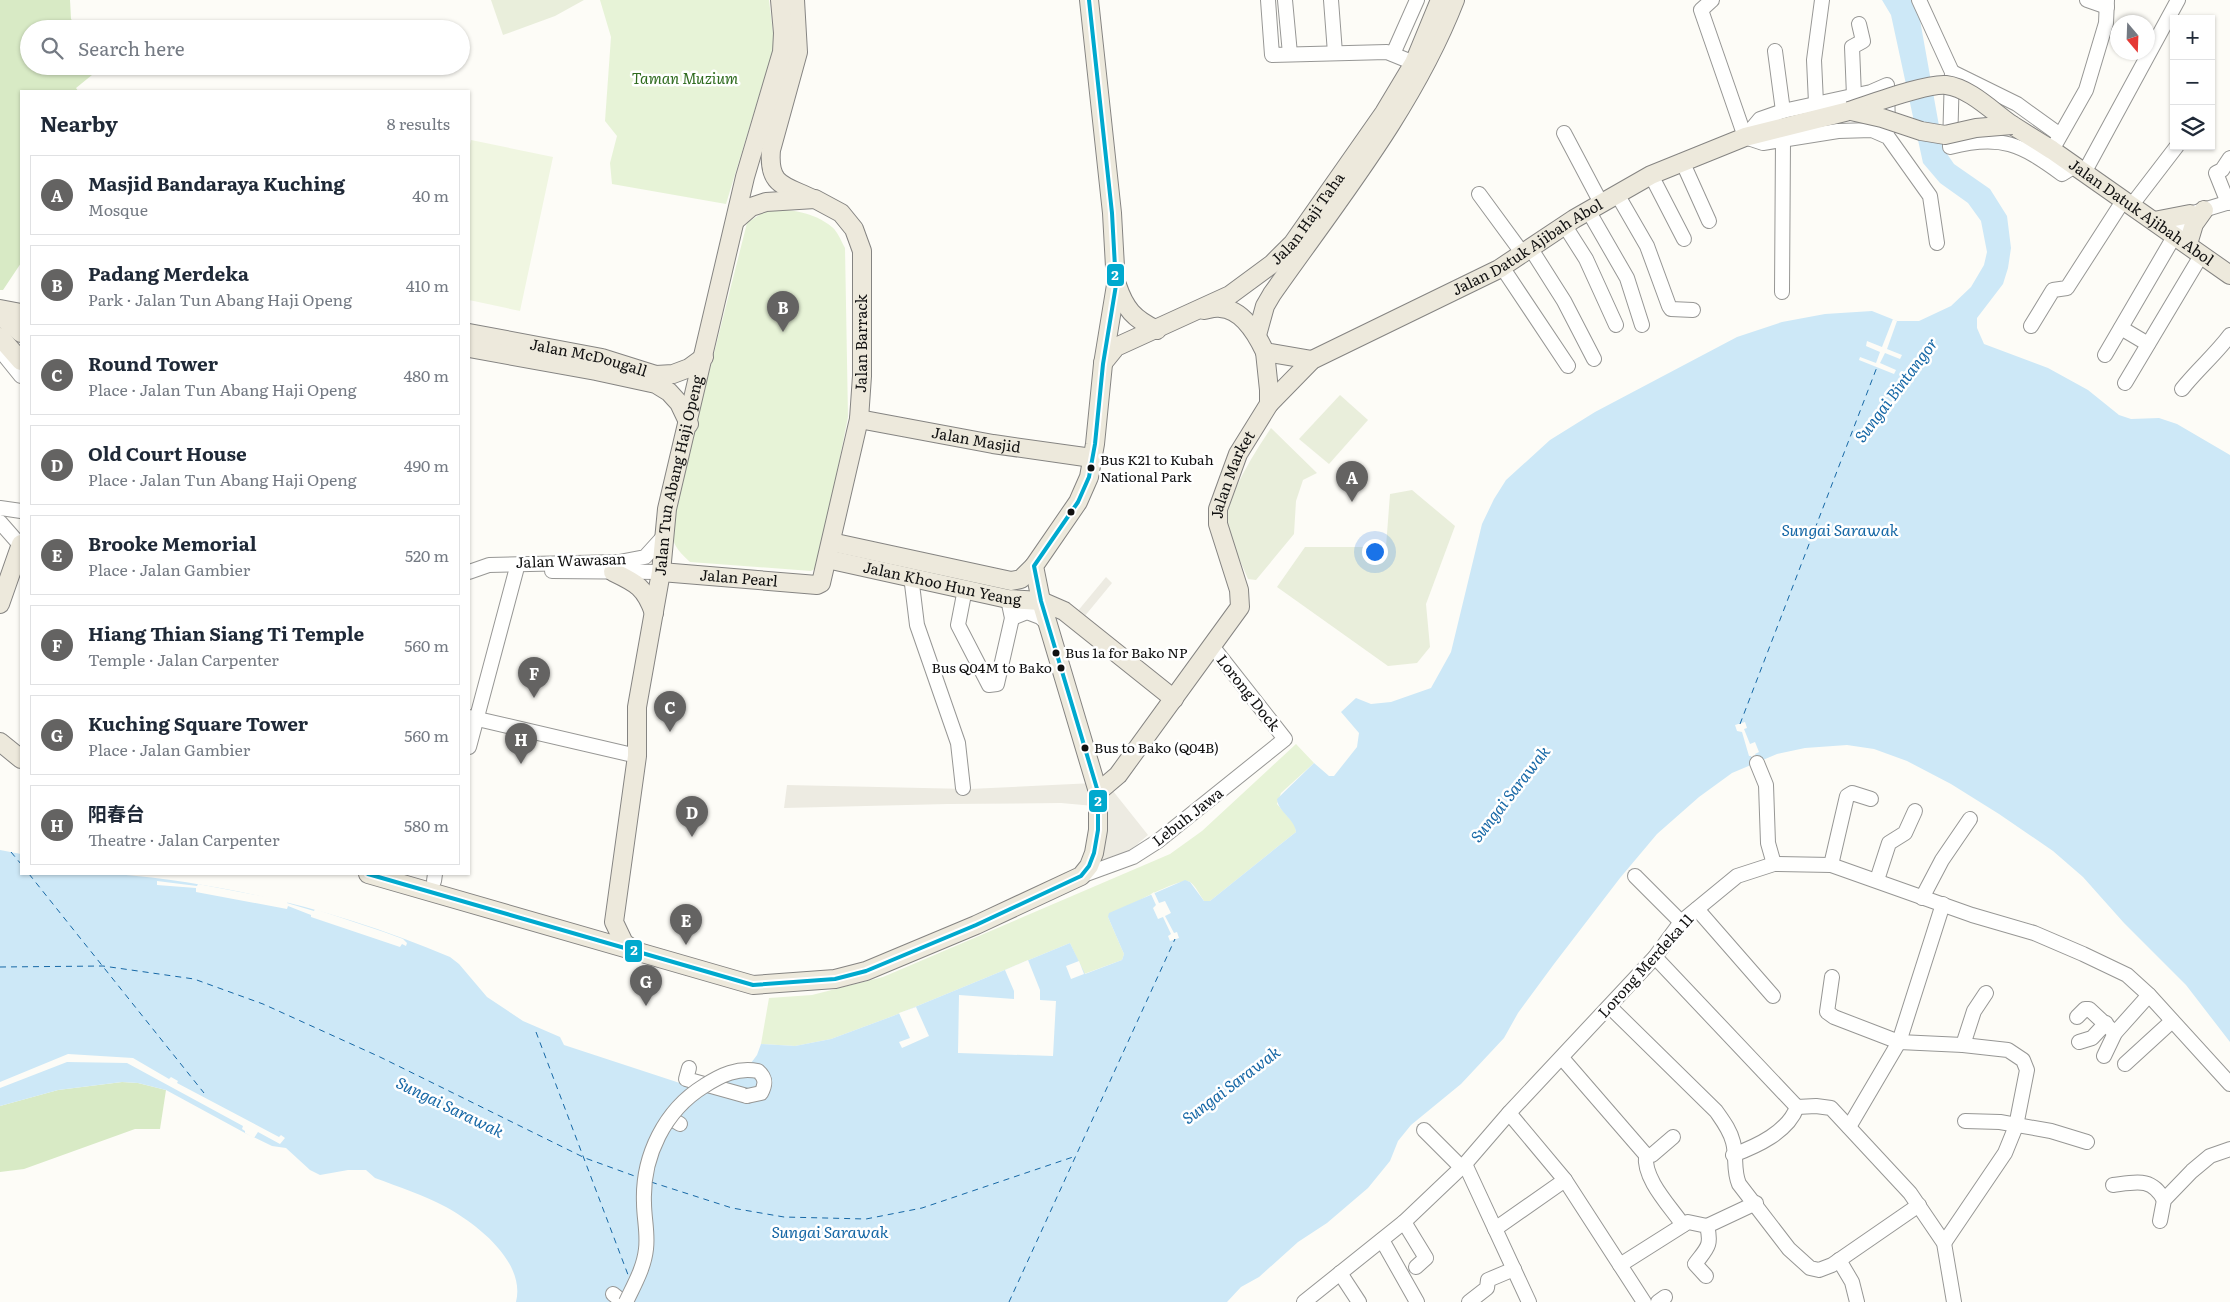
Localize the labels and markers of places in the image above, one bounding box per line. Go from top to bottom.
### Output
pin: B [767,291,799,332]
place label: Bus K21 to Kubah National Park [1100,449,1214,486]
pin: A [1336,461,1368,502]
marker: Bus K21 to Kubah National Park [1086,463,1096,473]
unlabelled marker [1066,507,1076,517]
place label: Bus 1a for Bako NP [1065,642,1188,662]
marker: Bus 1a for Bako NP [1051,648,1061,658]
pin: F [518,657,550,698]
place label: Bus Q04M to Bako [932,657,1052,677]
marker: Bus Q04M to Bako [1056,663,1066,673]
pin: C [654,691,686,732]
pin: H [505,723,537,764]
place label: Bus to Bako (Q04B) [1094,737,1219,757]
marker: Bus to Bako (Q04B) [1080,743,1090,753]
pin: D [676,796,708,837]
pin: E [670,904,702,945]
pin: G [630,965,662,1006]

